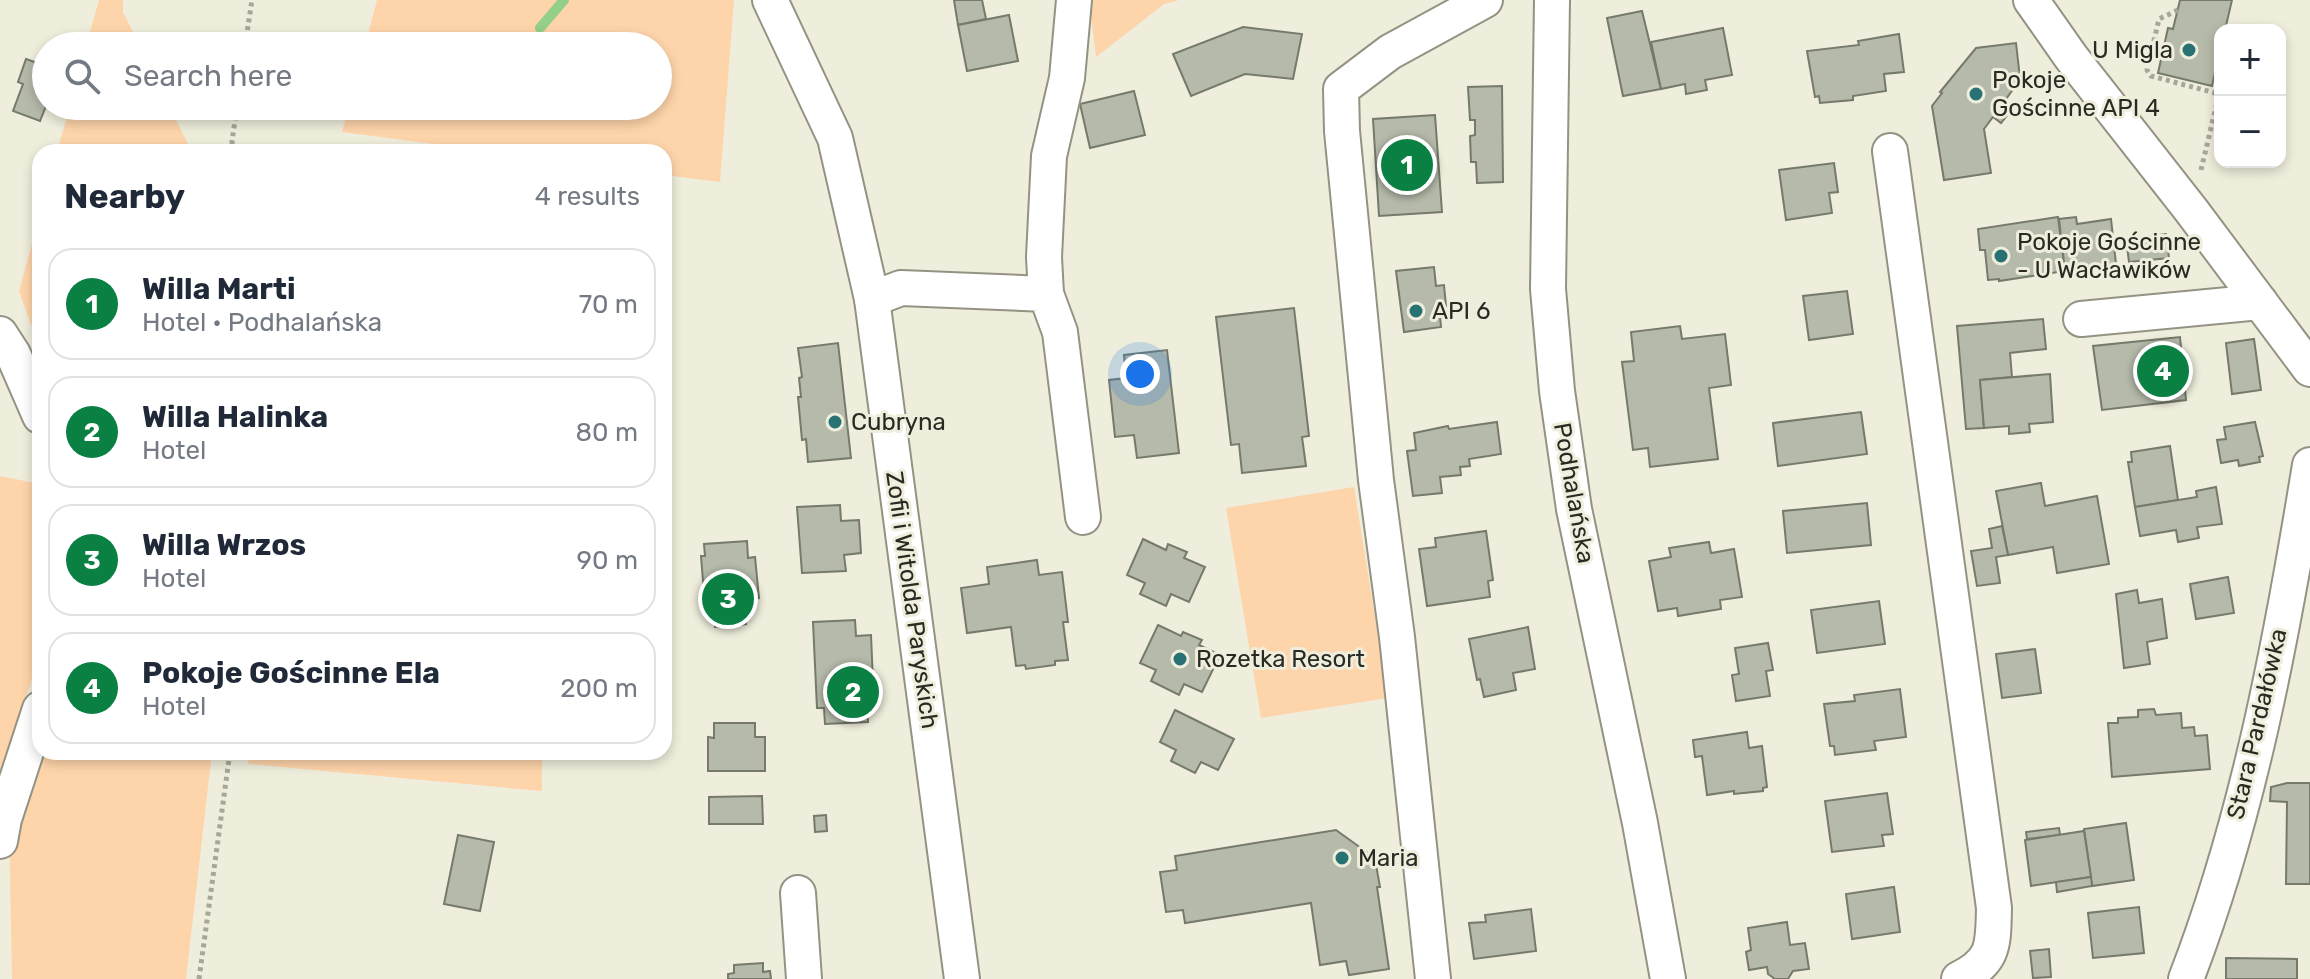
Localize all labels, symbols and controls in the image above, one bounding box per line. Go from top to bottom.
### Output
map controls [2214,24,2286,168]
button: + [2214,24,2286,96]
search box [32,32,672,120]
place label: U Migla [2092,36,2173,64]
marker: U Migla [2180,41,2198,59]
icon: search [60,54,104,98]
text: Search here [124,58,292,94]
place label: Pokoje Gościnne API 4 [1992,66,2160,122]
marker: Pokoje Gościnne API 4 [1967,85,1985,103]
button: − [2214,96,2286,168]
pin: 1 [1381,135,1433,195]
text: Nearby [64,176,185,217]
text: 4 results [535,181,640,212]
place label: Pokoje Gościnne - U Wacławików [2017,228,2201,284]
marker: Pokoje Gościnne - U Wacławików [1992,247,2010,265]
text: Willa Marti [142,271,296,307]
text: 1 [86,289,98,320]
text: 70 m [579,289,638,320]
place label: API 6 [1432,297,1490,325]
marker: API 6 [1407,302,1425,320]
text: Hotel · Podhalańska [142,307,382,338]
pin: 4 [2137,341,2189,401]
your location [1120,354,1160,394]
text: Willa Halinka [142,399,328,435]
place label: Cubryna [851,408,946,436]
marker: Cubryna [826,413,844,431]
text: 2 [84,417,100,448]
text: 80 m [575,417,638,448]
street label: Podhalańska [1548,420,1600,566]
text: Hotel [142,435,206,466]
street label: Zofii i Witolda Paryskich [880,469,944,731]
text: Willa Wrzos [142,527,306,563]
text: 3 [83,545,101,576]
text: 90 m [577,545,638,576]
text: Hotel [142,563,206,594]
pin: 3 [702,569,754,629]
street label: Stara Pardałówka [2221,626,2293,822]
place label: Rozetka Resort [1196,645,1365,673]
marker: Rozetka Resort [1171,650,1189,668]
text: Pokoje Gościnne Ela [142,655,440,691]
pin: 2 [827,662,879,722]
text: 4 [83,673,101,704]
text: 200 m [560,673,638,704]
text: Hotel [142,691,206,722]
place label: Maria [1358,844,1418,872]
marker: Maria [1333,849,1351,867]

